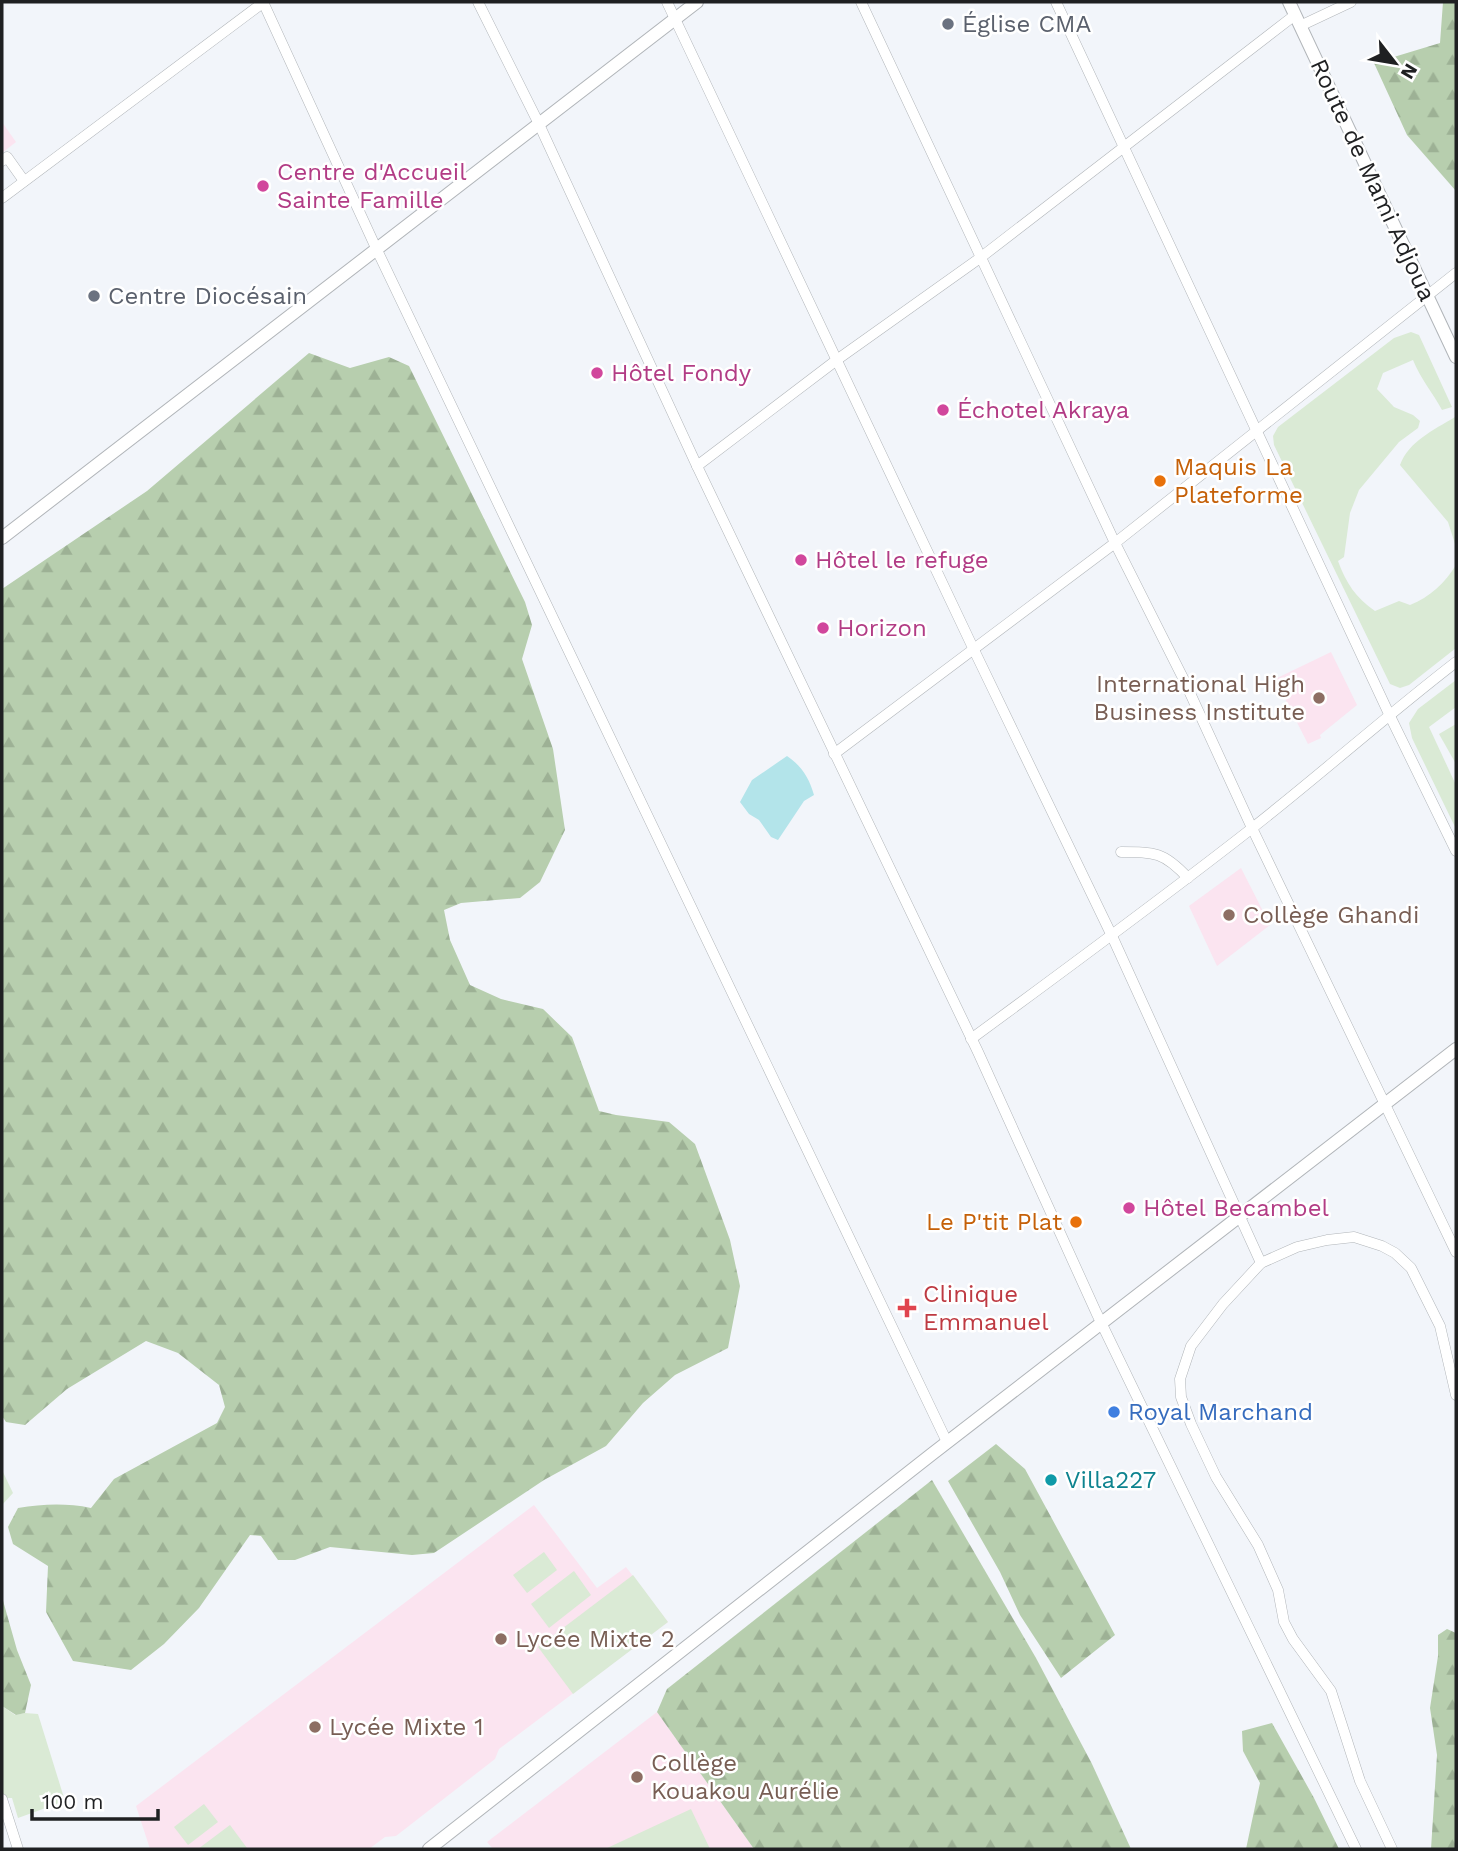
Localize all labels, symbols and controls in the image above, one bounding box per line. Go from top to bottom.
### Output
place label: Église CMA [962,10,1091,38]
marker: Église CMA [940,16,956,32]
north arrow [1360,28,1430,98]
street label: Route de Mami Adjoua [1304,54,1442,306]
text: N [1396,60,1423,83]
place label: Centre d'Accueil Sainte Famille [277,158,467,214]
marker: Centre d'Accueil Sainte Famille [255,178,271,194]
place label: Centre Diocésain [108,282,307,310]
marker: Centre Diocésain [86,288,102,304]
place label: Hôtel Fondy [611,359,752,387]
marker: Hôtel Fondy [589,365,605,381]
place label: Échotel Akraya [957,396,1129,424]
marker: Échotel Akraya [935,402,951,418]
place label: Maquis La Plateforme [1174,453,1303,509]
marker: Maquis La Plateforme [1152,473,1168,489]
place label: Hôtel le refuge [815,546,989,574]
marker: Hôtel le refuge [793,552,809,568]
place label: Horizon [837,614,927,642]
marker: Horizon [815,620,831,636]
place label: International High Business Institute [1094,670,1305,726]
marker: International High Business Institute [1311,690,1327,706]
place label: Collège Ghandi [1243,901,1419,929]
marker: Collège Ghandi [1221,907,1237,923]
place label: Hôtel Becambel [1143,1194,1330,1222]
marker: Hôtel Becambel [1121,1200,1137,1216]
place label: Le P'tit Plat [926,1208,1062,1236]
marker: Le P'tit Plat [1068,1214,1084,1230]
place label: Clinique Emmanuel [923,1280,1049,1336]
marker: Clinique Emmanuel [897,1298,917,1318]
place label: Royal Marchand [1128,1398,1313,1426]
marker: Royal Marchand [1106,1404,1122,1420]
place label: Villa227 [1065,1466,1156,1494]
marker: Villa227 [1043,1472,1059,1488]
place label: Lycée Mixte 2 [515,1625,675,1653]
marker: Lycée Mixte 2 [493,1631,509,1647]
place label: Lycée Mixte 1 [329,1713,484,1741]
marker: Lycée Mixte 1 [307,1719,323,1735]
place label: Collège Kouakou Aurélie [651,1749,839,1805]
marker: Collège Kouakou Aurélie [629,1769,645,1785]
scale bar [32,1778,158,1822]
text: 100 m [42,1789,104,1814]

